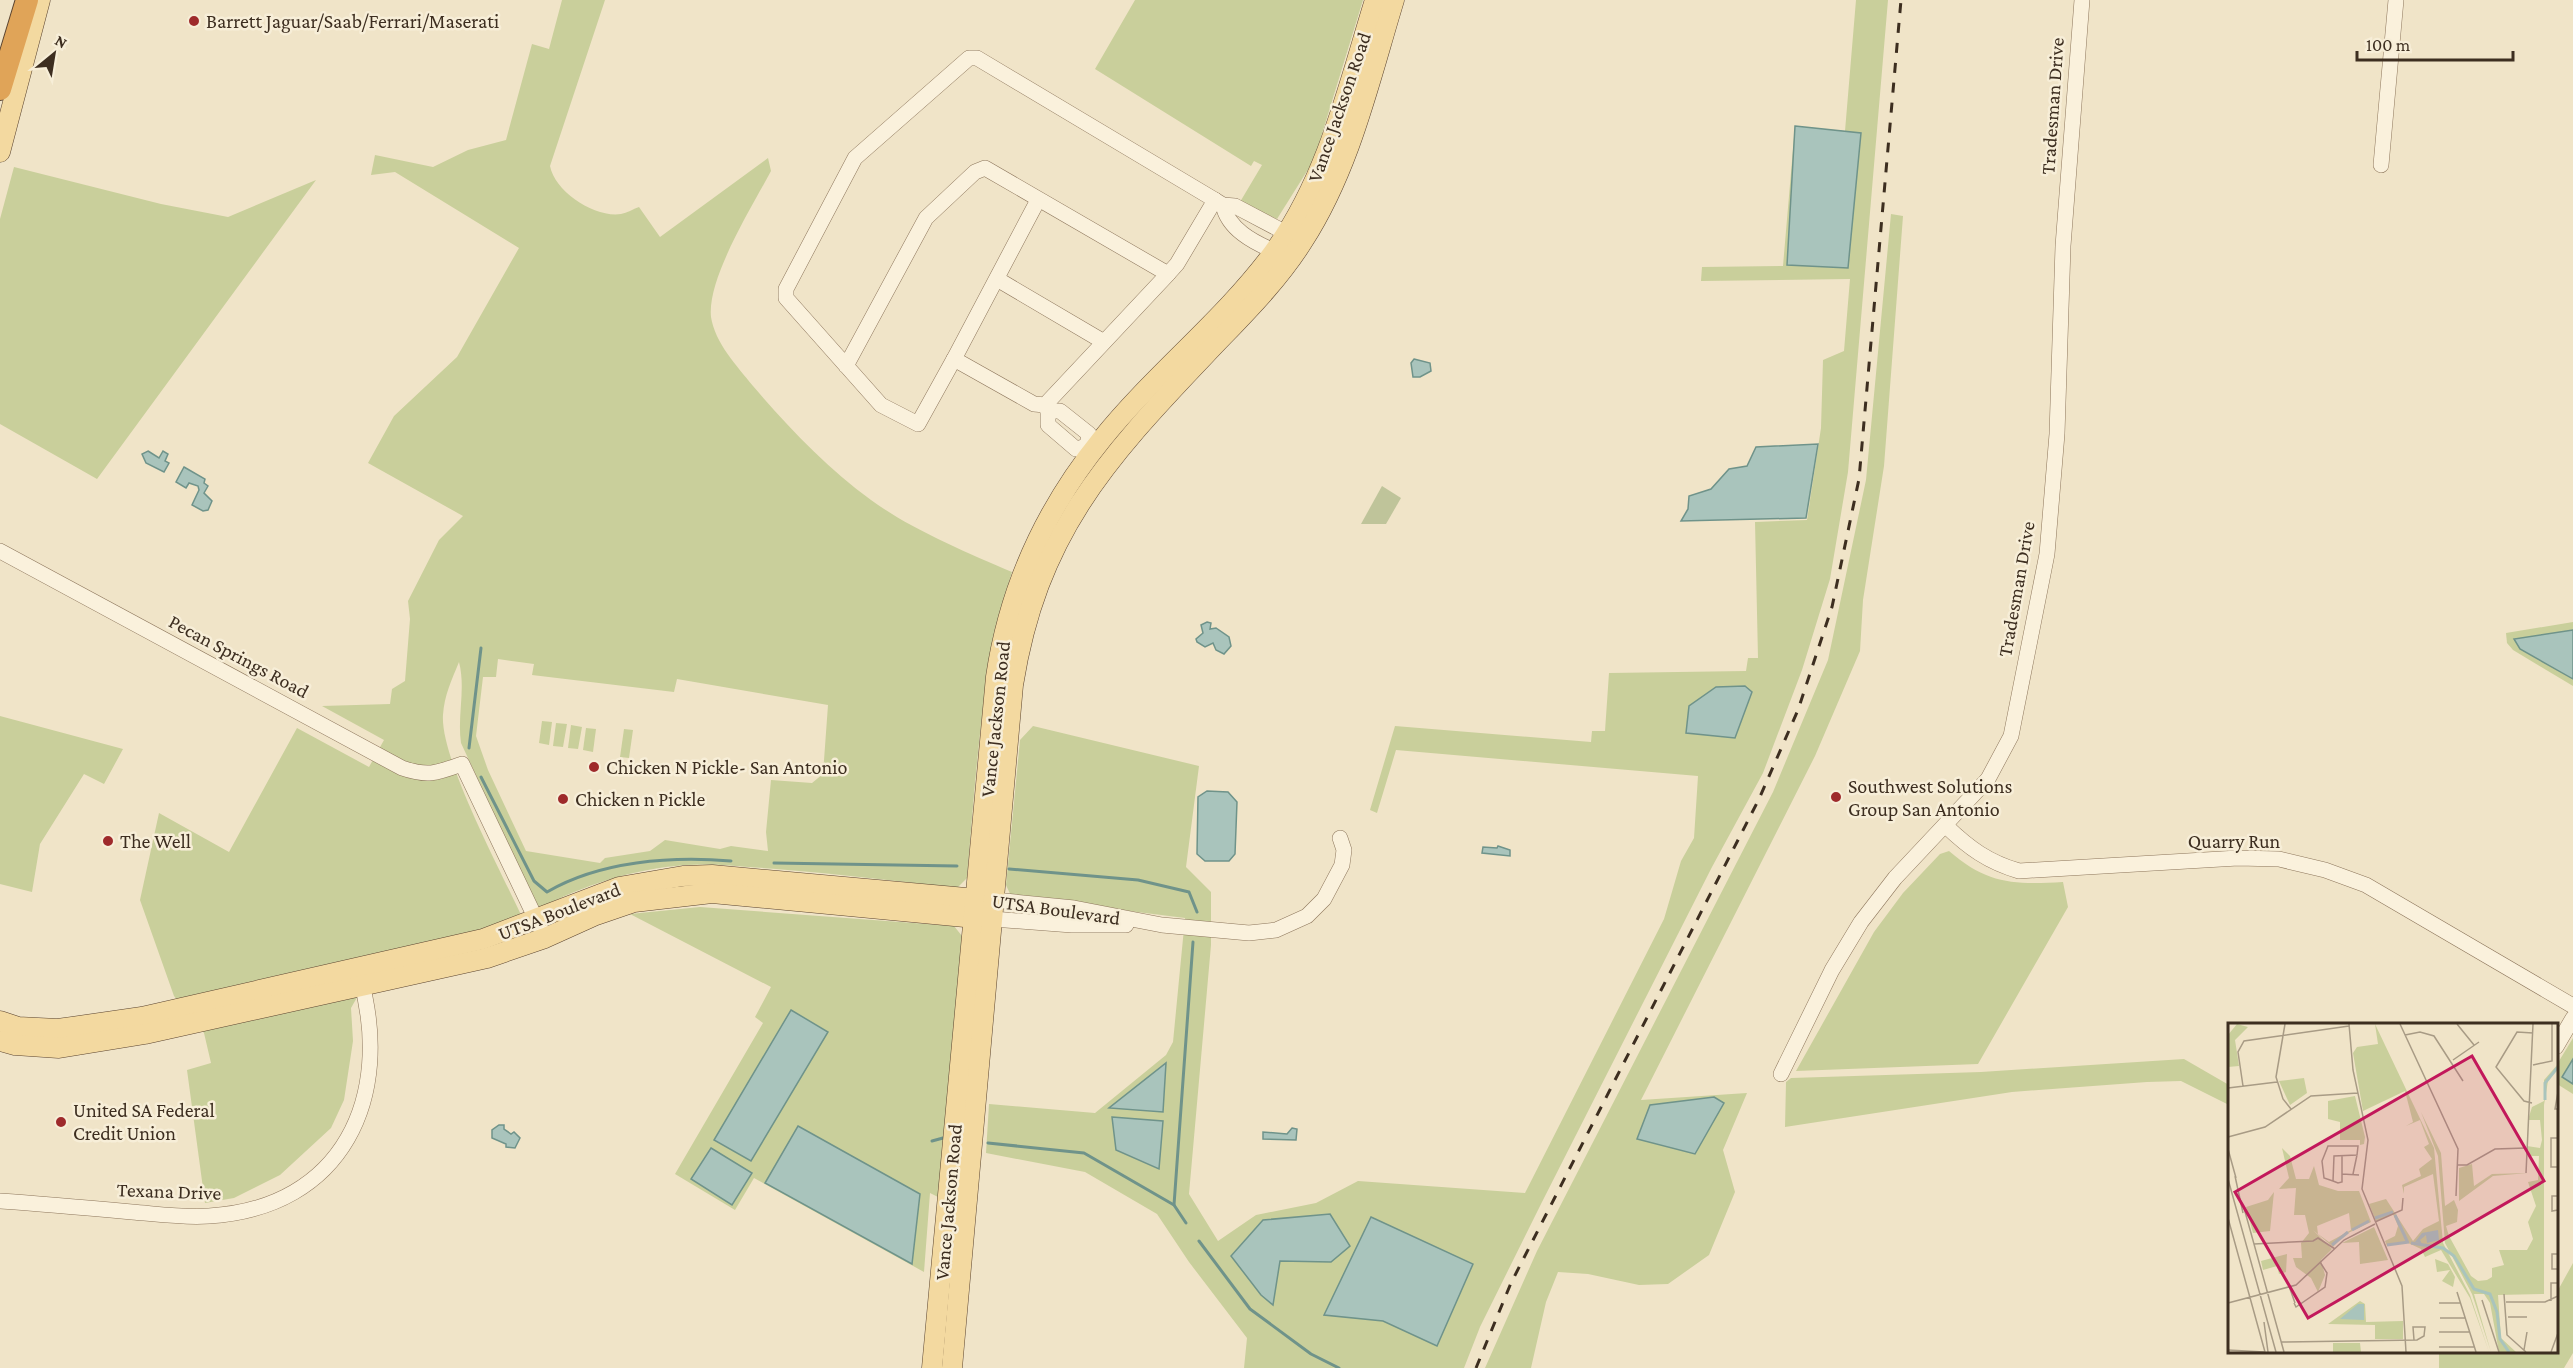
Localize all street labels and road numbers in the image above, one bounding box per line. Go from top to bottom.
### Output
street label: Vance Jackson Road [1303,29,1376,185]
street label: Tradesman Drive [2036,37,2068,175]
street label: Tradesman Drive [1993,519,2039,659]
street label: Pecan Springs Road [165,610,313,703]
street label: Vance Jackson Road [976,639,1015,798]
street label: Quarry Run [2188,830,2281,853]
street label: UTSA Boulevard [495,877,624,944]
street label: UTSA Boulevard [990,889,1122,929]
street label: Vance Jackson Road [930,1122,967,1281]
street label: Texana Drive [116,1178,222,1204]

